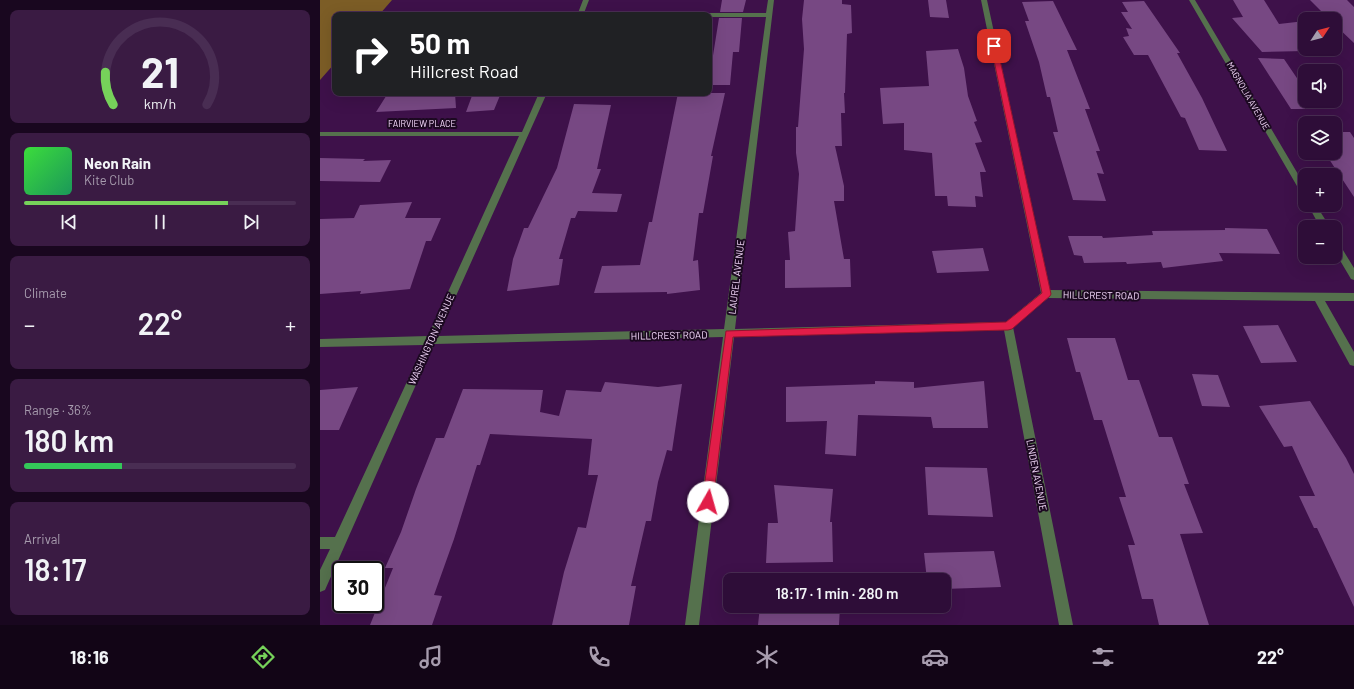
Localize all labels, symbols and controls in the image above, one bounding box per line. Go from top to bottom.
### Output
north arrow [1298,12,1342,56]
map controls [1298,12,1342,264]
text: 50 m [410,26,470,60]
icon: right [344,28,396,80]
pin [977,29,1011,63]
icon: arrive [983,35,1005,57]
text: 21 [141,45,179,95]
text: Hillcrest Road [410,60,519,82]
street label: MAGNOLIA AVENUE [1224,60,1272,132]
button: sound [1298,64,1342,108]
text: km/h [144,94,176,111]
button: layers [1298,116,1342,160]
street label: FAIRVIEW PLACE [388,118,456,129]
text: Neon Rain [84,154,151,172]
button: + [1298,168,1342,212]
text: Kite Club [84,172,134,188]
icon: previous [58,211,80,233]
icon: pause [149,211,171,233]
icon: next [240,211,262,233]
button: − [1298,220,1342,264]
street label: LAUREL AVENUE [725,239,747,315]
text: Climate [24,285,67,301]
street label: HILLCREST ROAD [1063,288,1139,302]
street label: WASHINGTON AVENUE [406,292,456,386]
text: 22° [138,305,182,341]
text: − [24,311,35,337]
text: + [285,311,296,337]
street label: HILLCREST ROAD [631,328,707,342]
text: Range · 36% [24,402,92,418]
text: 180 km [24,422,114,458]
street label: LINDEN AVENUE [1024,438,1050,512]
position arrow [687,481,729,523]
text: Arrival [24,531,60,547]
text: 18:17 [24,551,86,587]
speed limit sign: 30 [332,561,384,613]
text: 18:17 · 1 min · 280 m [776,584,898,602]
icon: directions [249,643,277,671]
icon: music [417,643,445,671]
icon: phone [585,643,613,671]
icon: climate [753,643,781,671]
icon: car [921,643,949,671]
icon: filters [1089,643,1117,671]
text: 18:16 [70,646,109,668]
text: 22° [1257,646,1284,668]

